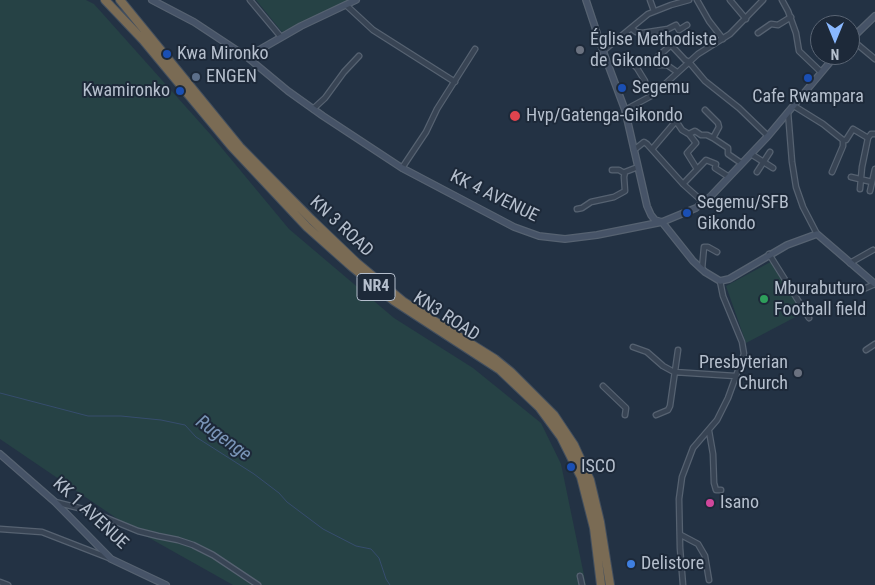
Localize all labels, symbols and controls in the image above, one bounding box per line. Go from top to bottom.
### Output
north arrow [810,15,860,65]
place label: Église Methodiste de Gikondo [590,29,717,72]
place label: Kwa Mironko [177,43,269,65]
marker: Église Methodiste de Gikondo [574,44,586,56]
text: N [831,46,839,62]
marker: Kwa Mironko [161,48,173,60]
place label: ENGEN [206,66,257,88]
marker: ENGEN [190,71,202,83]
marker: Cafe Rwampara [802,72,814,84]
place label: Segemu [632,77,689,99]
place label: Kwamironko [83,80,170,102]
marker: Segemu [616,82,628,94]
marker: Kwamironko [174,85,186,97]
place label: Cafe Rwampara [752,86,864,108]
place label: Hvp/Gatenga-Gikondo [526,105,683,127]
marker: Hvp/Gatenga-Gikondo [508,109,522,123]
street label: KK 4 AVENUE [446,166,542,228]
street label: KN 3 ROAD [305,192,377,262]
place label: Segemu/SFB Gikondo [697,192,789,234]
marker: Segemu/SFB Gikondo [681,207,693,219]
road number: NR4 [357,274,395,300]
place label: Mburabuturo Football field [774,278,866,320]
street label: KN3 ROAD [409,288,483,346]
marker: Mburabuturo Football field [758,293,770,305]
place label: Presbyterian Church [699,352,788,394]
marker: Presbyterian Church [792,367,804,379]
water label: Rugenge [191,411,255,467]
place label: ISCO [581,456,616,478]
marker: ISCO [565,461,577,473]
street label: KK 1 AVENUE [48,473,132,555]
place label: Isano [720,492,759,514]
marker: Isano [704,497,716,509]
place label: Delistore [641,553,704,575]
marker: Delistore [625,558,637,570]

